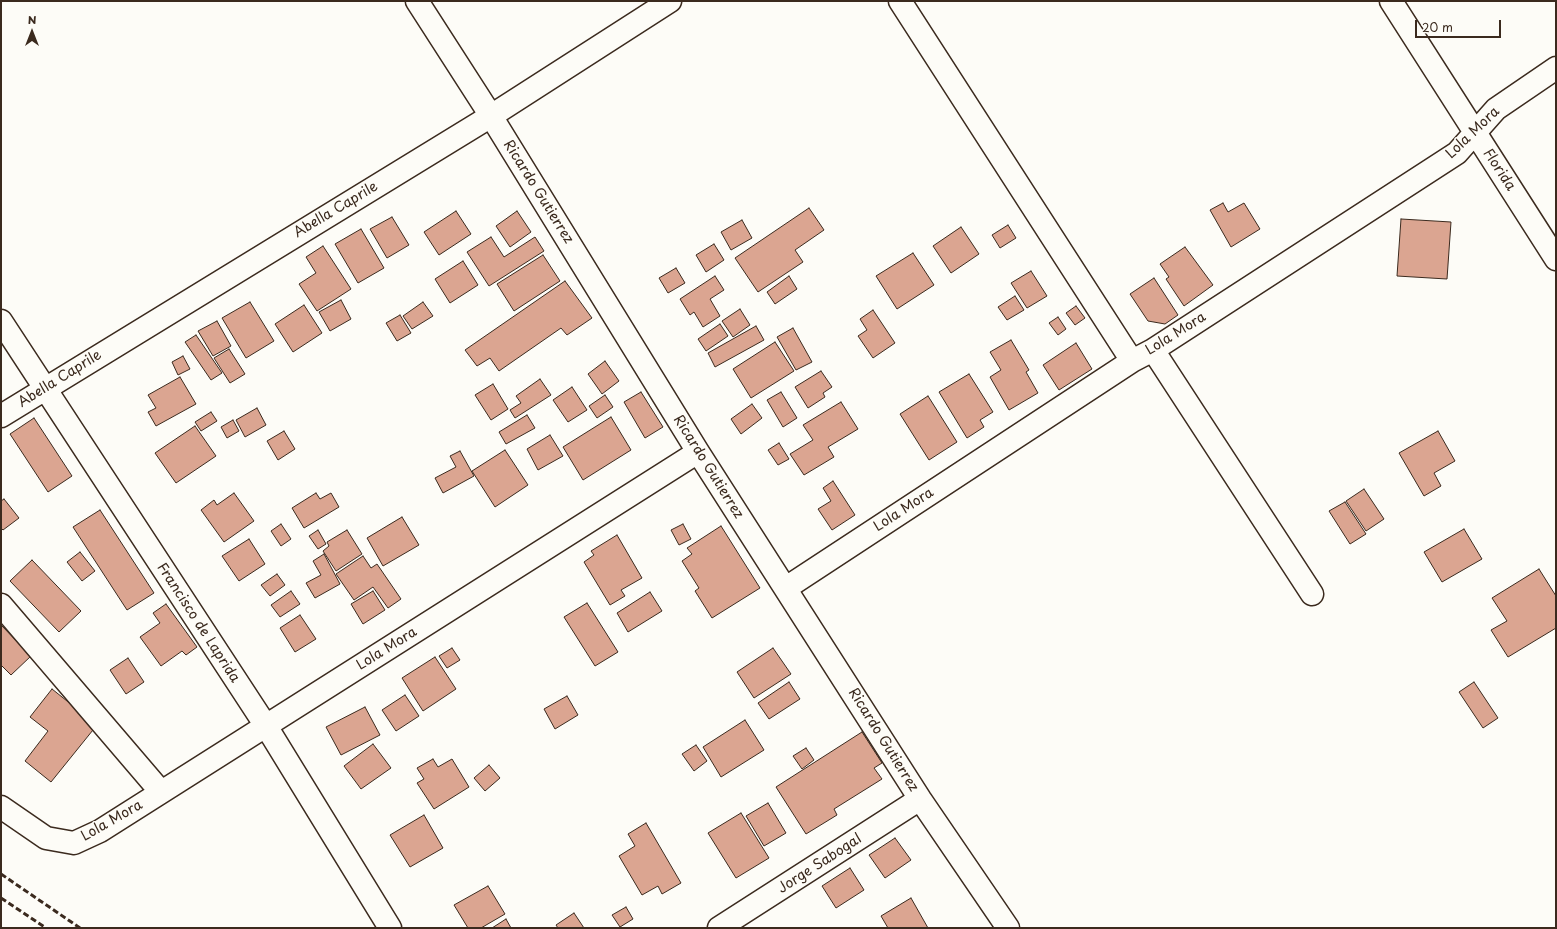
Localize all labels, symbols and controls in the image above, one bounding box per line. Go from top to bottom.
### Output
text: N [28,11,36,28]
north arrow [12,12,52,52]
scale bar [1417,12,1503,38]
text: 20 m [1422,18,1453,36]
street label: Lola Mora [1443,103,1503,163]
street label: Ricardo Gutierrez [499,137,577,247]
street label: Florida [1479,146,1519,194]
street label: Abella Caprile [291,178,381,242]
street label: Lola Mora [1143,309,1209,359]
street label: Abella Caprile [15,347,105,411]
street label: Ricardo Gutierrez [669,412,747,522]
street label: Lola Mora [871,484,937,536]
street label: Francisco de Laprida [153,560,243,686]
street label: Lola Mora [354,624,420,674]
street label: Ricardo Gutierrez [844,685,922,795]
street label: Lola Mora [78,797,146,845]
street label: Jorge Sabogal [775,831,865,897]

